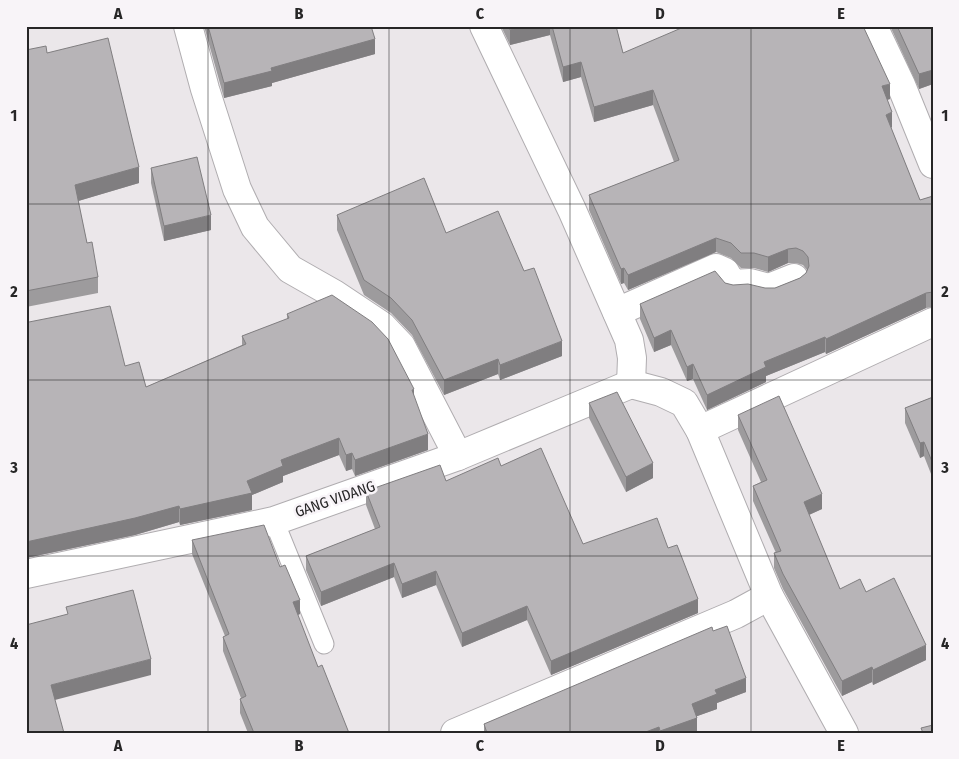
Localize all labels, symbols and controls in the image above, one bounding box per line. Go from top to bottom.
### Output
text: A [113,4,123,23]
text: B [295,4,304,23]
text: C [476,4,485,23]
text: D [655,4,665,23]
text: E [837,4,845,23]
text: 1 [11,106,17,125]
text: 1 [942,106,948,125]
text: 2 [9,282,18,301]
text: 2 [940,282,949,301]
text: 3 [9,458,18,477]
text: 3 [940,458,949,477]
street label: GANG VIDANG [293,477,377,521]
text: 4 [10,634,18,653]
text: 4 [941,634,949,653]
text: A [113,736,123,755]
text: B [295,736,304,755]
text: C [476,736,485,755]
text: D [655,736,665,755]
text: E [837,736,845,755]

